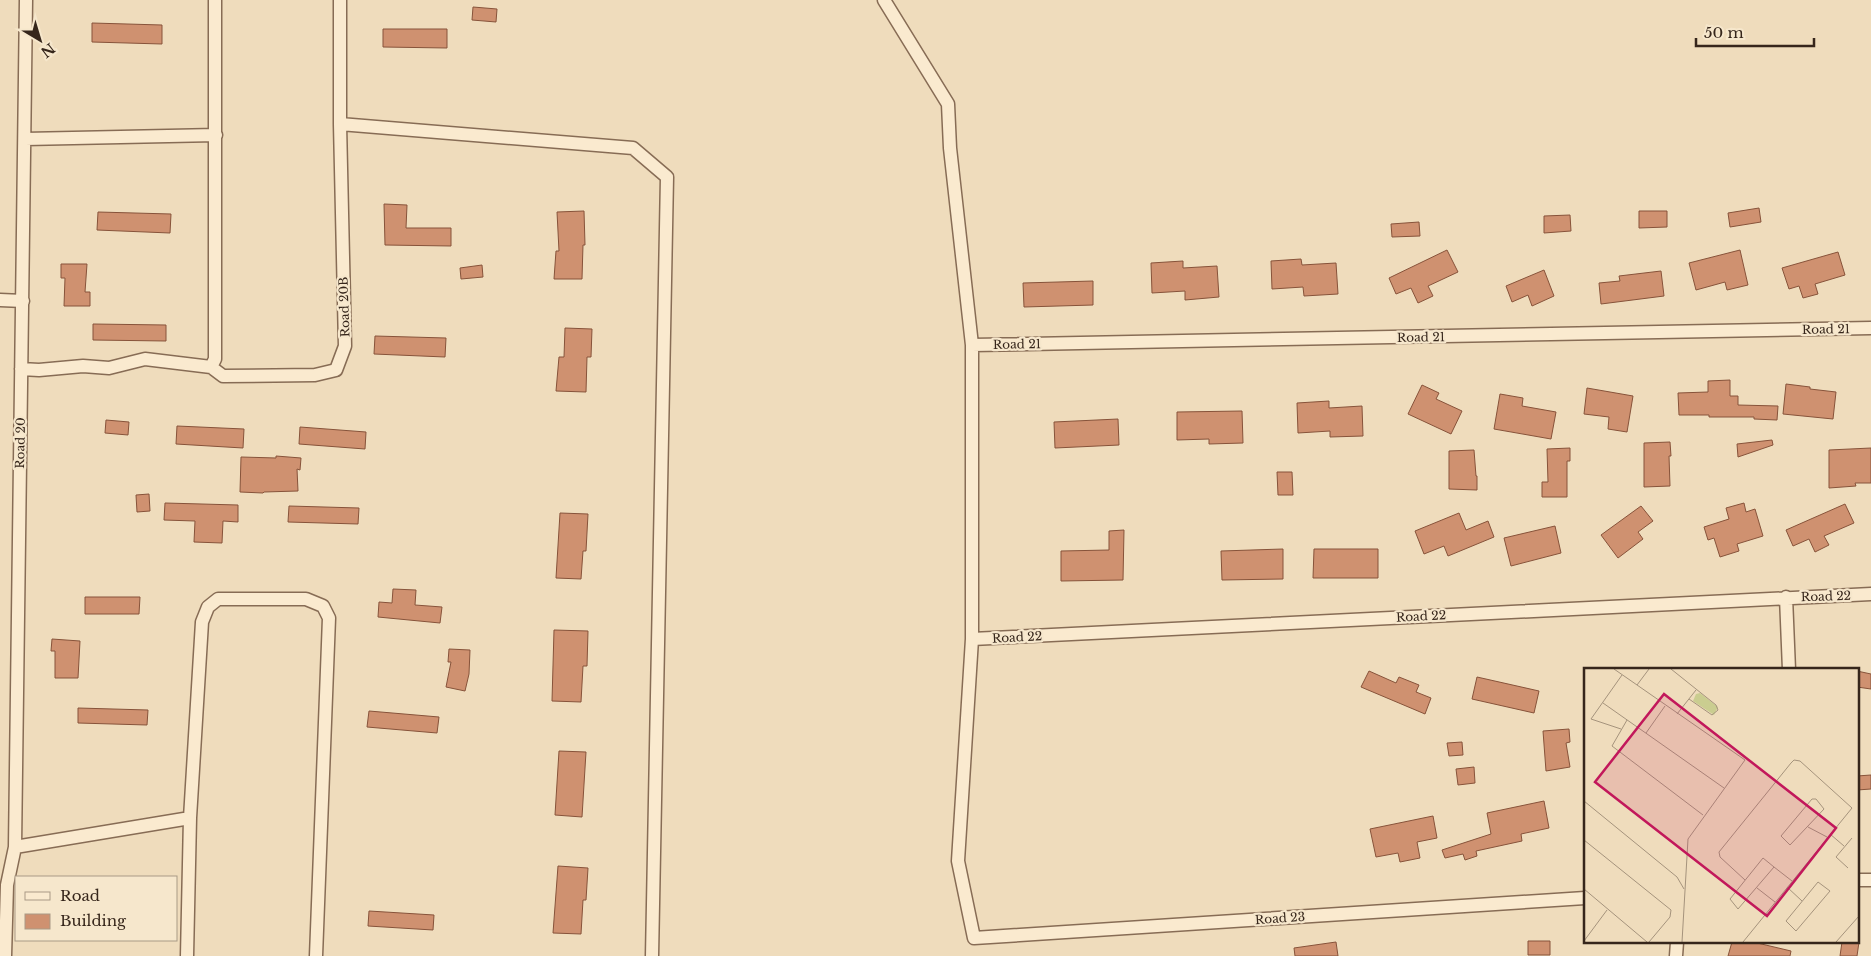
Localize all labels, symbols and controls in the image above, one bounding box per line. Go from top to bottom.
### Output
north arrow [15,15,65,65]
scale bar [1696,15,1814,47]
text: 50 m [1704,23,1744,42]
text: N [37,39,59,61]
street label: Road 20B [335,276,353,338]
street label: Road 21 [1802,321,1850,337]
street label: Road 21 [1397,329,1445,345]
street label: Road 21 [993,336,1041,352]
street label: Road 20 [12,417,28,469]
street label: Road 22 [1801,588,1851,604]
street label: Road 22 [1396,607,1446,625]
street label: Road 22 [992,628,1042,646]
inset map [1584,668,1858,944]
legend [15,876,178,941]
text: Road [60,886,100,905]
street label: Road 23 [1254,909,1306,927]
text: Building [60,911,127,930]

